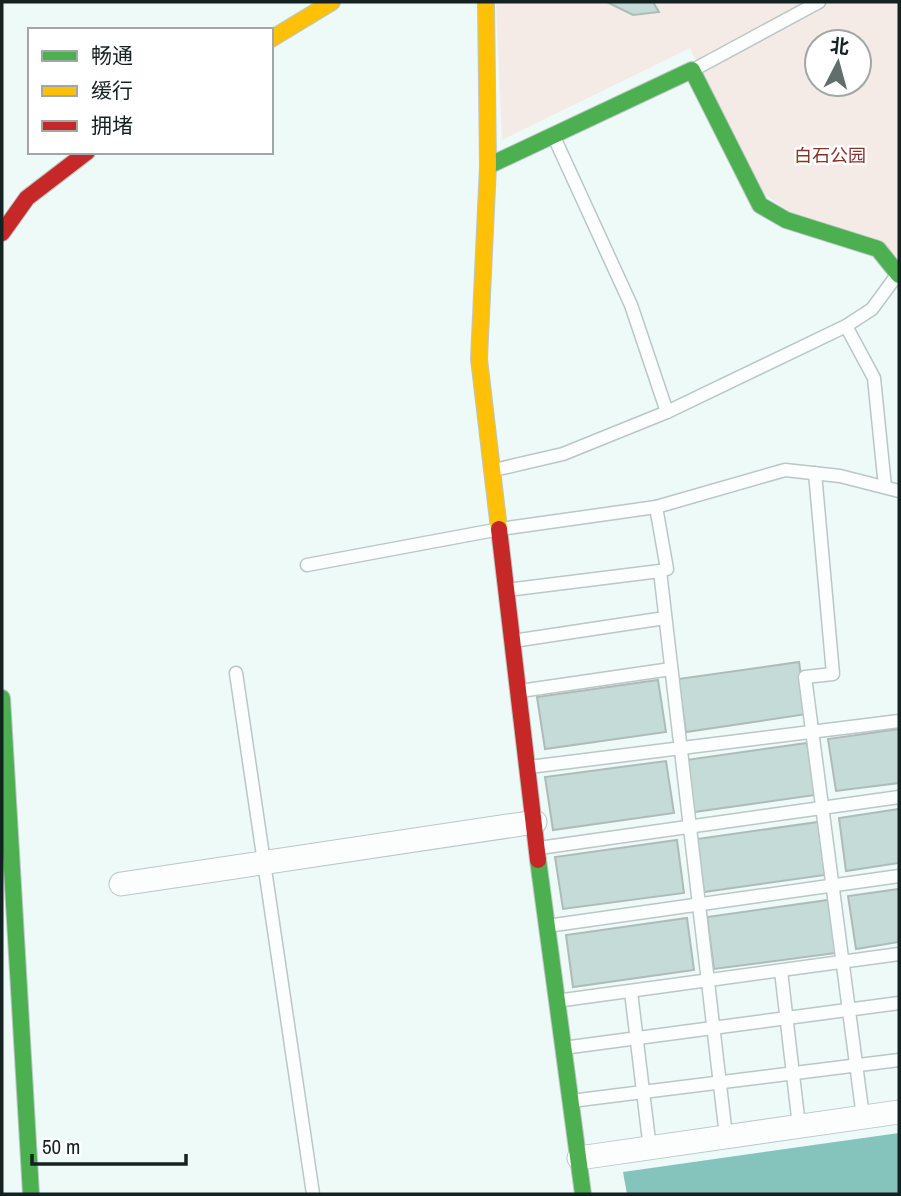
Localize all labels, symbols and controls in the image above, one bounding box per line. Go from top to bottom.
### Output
legend [28,28,273,154]
north arrow [803,28,873,98]
text: 北 [829,32,851,60]
text: 畅通 [91,41,133,70]
text: 缓行 [91,76,133,105]
text: 拥堵 [91,111,133,140]
park label: 白石公园 [794,143,866,168]
scale bar [32,1122,186,1166]
text: 50 m [42,1132,80,1161]

